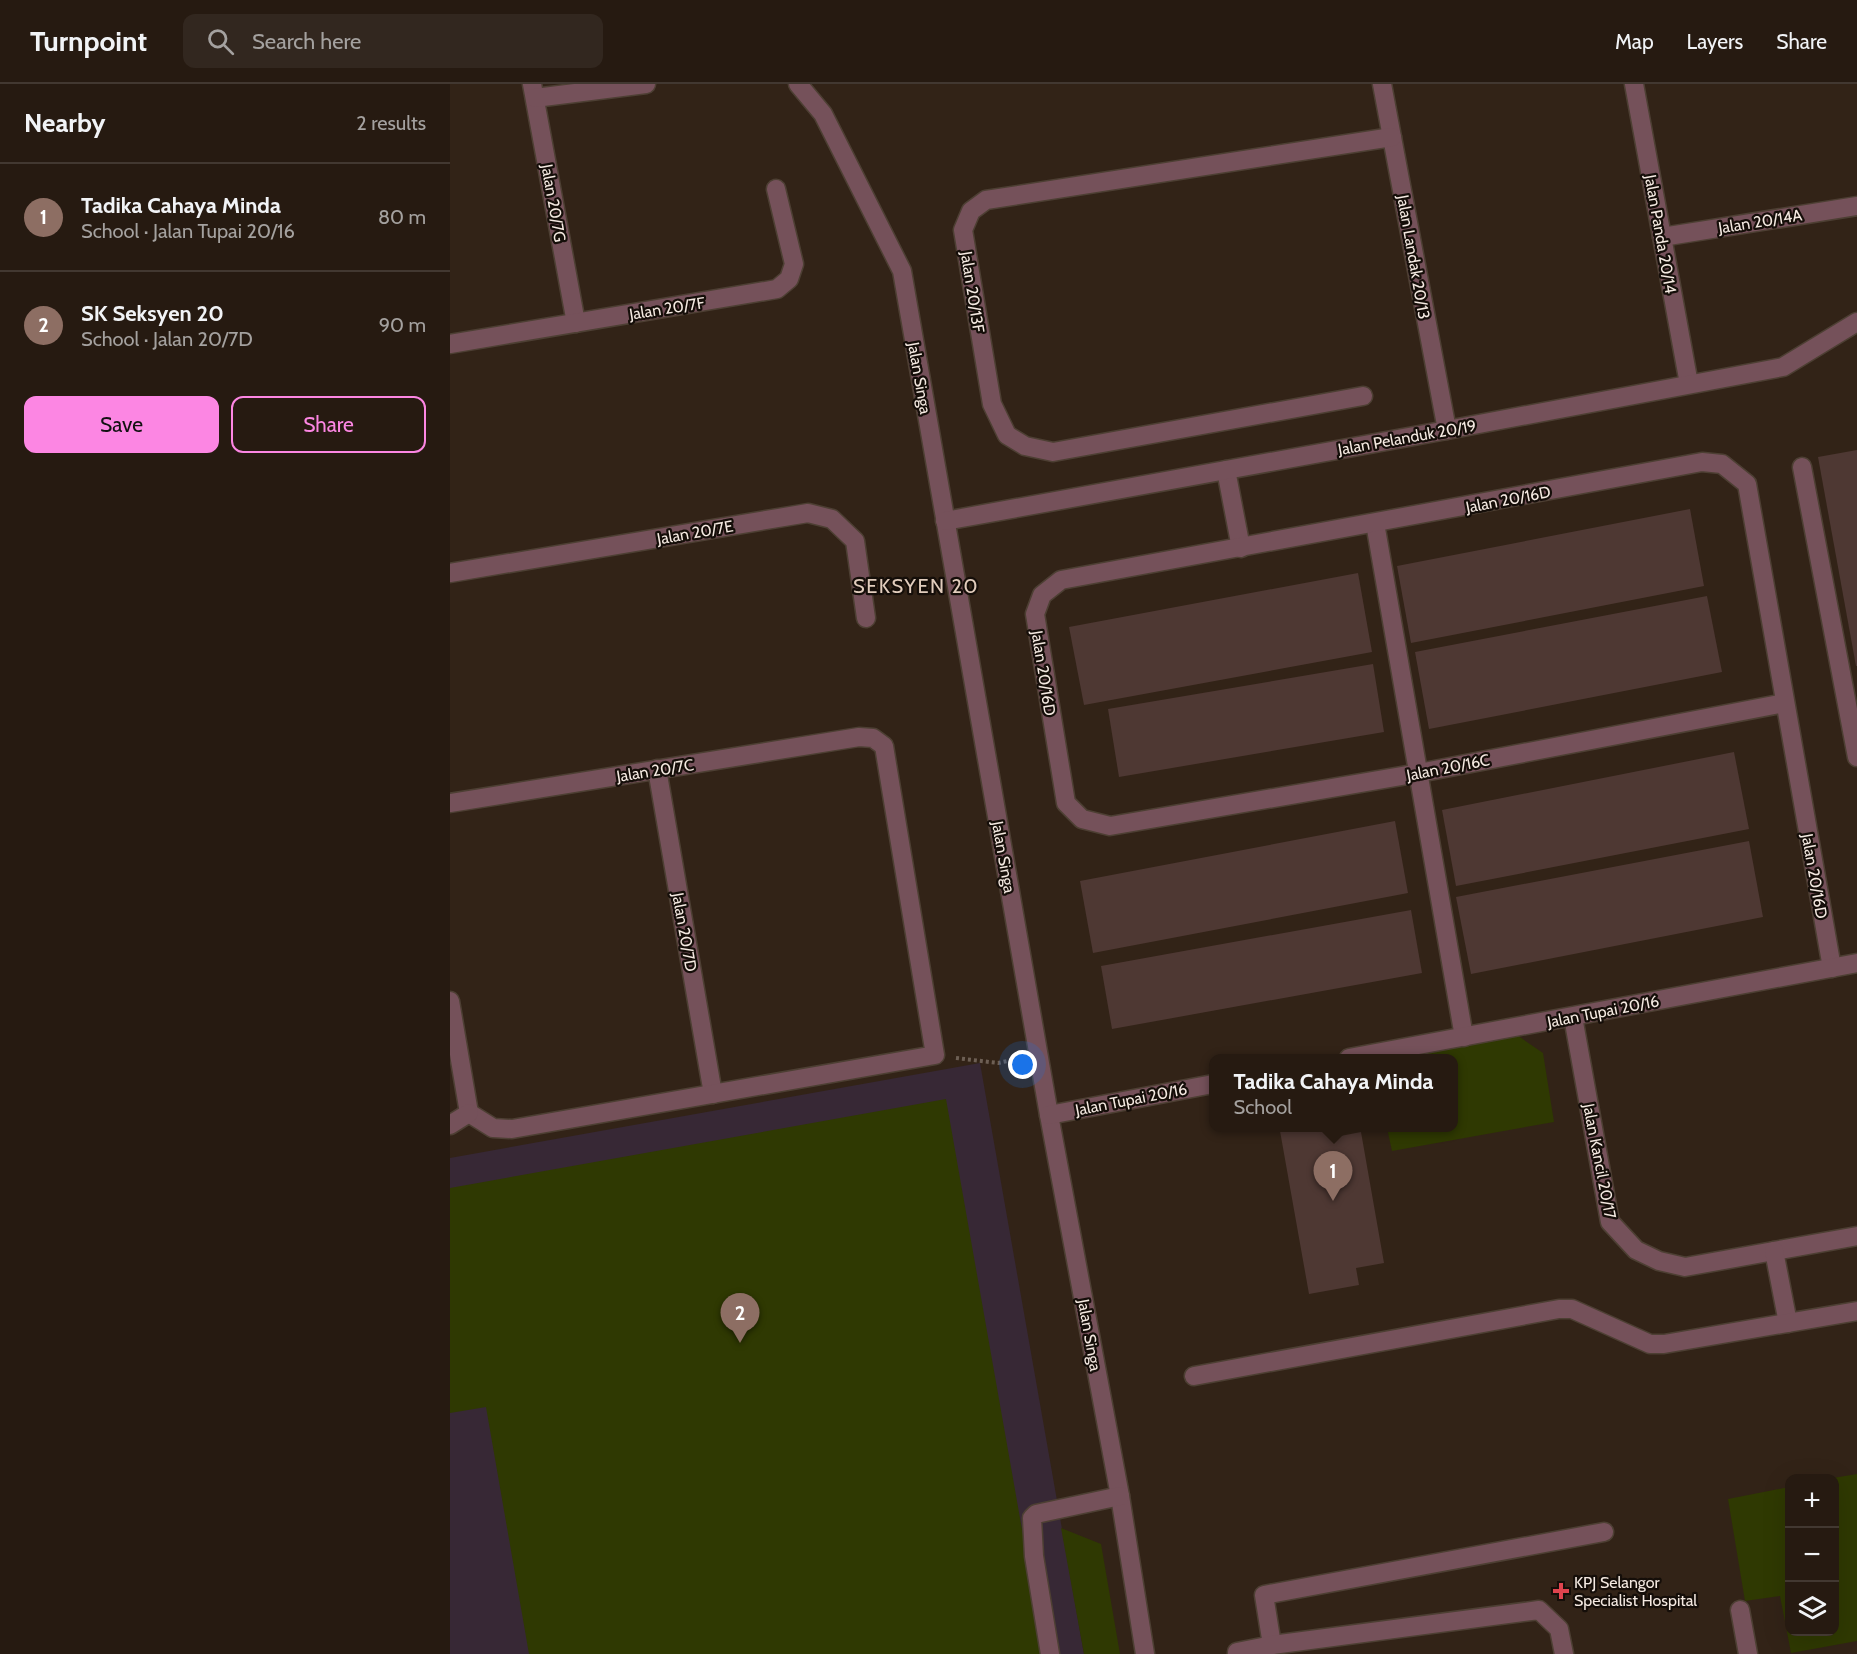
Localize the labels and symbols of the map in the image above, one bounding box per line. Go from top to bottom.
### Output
street label: Jalan 20/7G [537,162,570,244]
street label: Jalan Panda 20/14 [1641,172,1680,295]
street label: Jalan Landak 20/13 [1393,192,1434,321]
street label: Jalan 20/14A [1716,205,1803,238]
street label: Jalan 20/13F [957,249,988,335]
street label: Jalan 20/7F [627,293,707,324]
street label: Jalan Singa [904,340,935,416]
street label: Jalan Pelanduk 20/19 [1336,416,1478,459]
street label: Jalan 20/16D [1463,482,1552,517]
street label: Jalan 20/7E [655,516,735,549]
district label: SEKSYEN 20 [853,574,979,598]
street label: Jalan 20/16D [1027,628,1060,717]
street label: Jalan 20/16C [1404,750,1491,785]
street label: Jalan 20/7C [614,755,695,786]
street label: Jalan Singa [988,819,1019,895]
street label: Jalan 20/16D [1798,831,1831,920]
street label: Jalan 20/7D [668,890,701,973]
street label: Jalan Tupai 20/16 [1545,991,1661,1032]
your location [1008,1050,1037,1079]
street label: Jalan Tupai 20/16 [1073,1079,1189,1120]
street label: Jalan Kancil 20/17 [1579,1101,1620,1220]
pin: 1 [1314,1152,1352,1201]
pin: 2 [720,1294,760,1343]
street label: Jalan Singa [1074,1297,1105,1373]
place label: KPJ Selangor Specialist Hospital [1574,1573,1697,1610]
marker: KPJ Selangor Specialist Hospital [1552,1582,1570,1600]

